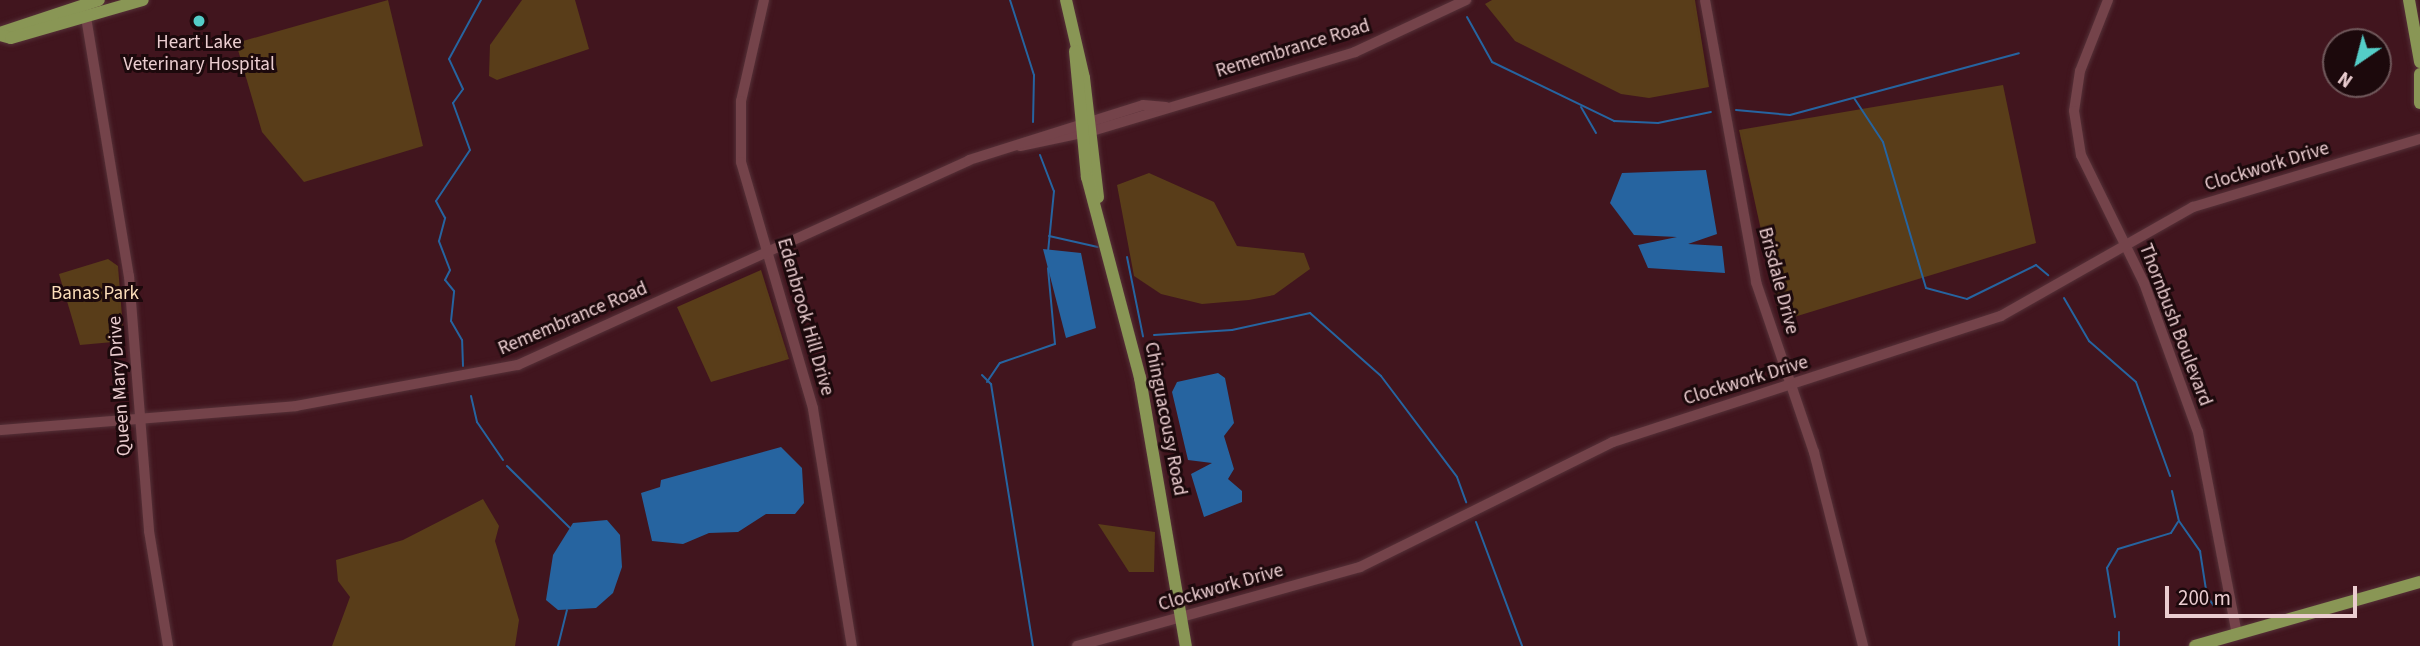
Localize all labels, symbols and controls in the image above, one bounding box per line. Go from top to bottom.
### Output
marker: Heart Lake Veterinary Hospital [191,13,207,29]
street label: Remembrance Road [1213,15,1373,83]
north arrow [2322,28,2392,98]
place label: Heart Lake Veterinary Hospital [123,32,275,76]
text: N [2333,64,2359,94]
street label: Clockwork Drive [2202,137,2332,197]
street label: Brisdale Drive [1753,225,1803,337]
street label: Edenbrook Hill Drive [772,236,838,398]
street label: Thornbush Boulevard [2134,241,2216,409]
street label: Remembrance Road [495,277,651,361]
park label: Banas Park [51,283,139,305]
street label: Queen Mary Drive [104,315,136,457]
street label: Chinguacousy Road [1139,340,1191,498]
street label: Clockwork Drive [1681,351,1811,411]
street label: Clockwork Drive [1156,559,1286,617]
scale bar [2168,572,2360,616]
text: 200 m [2178,583,2231,613]

